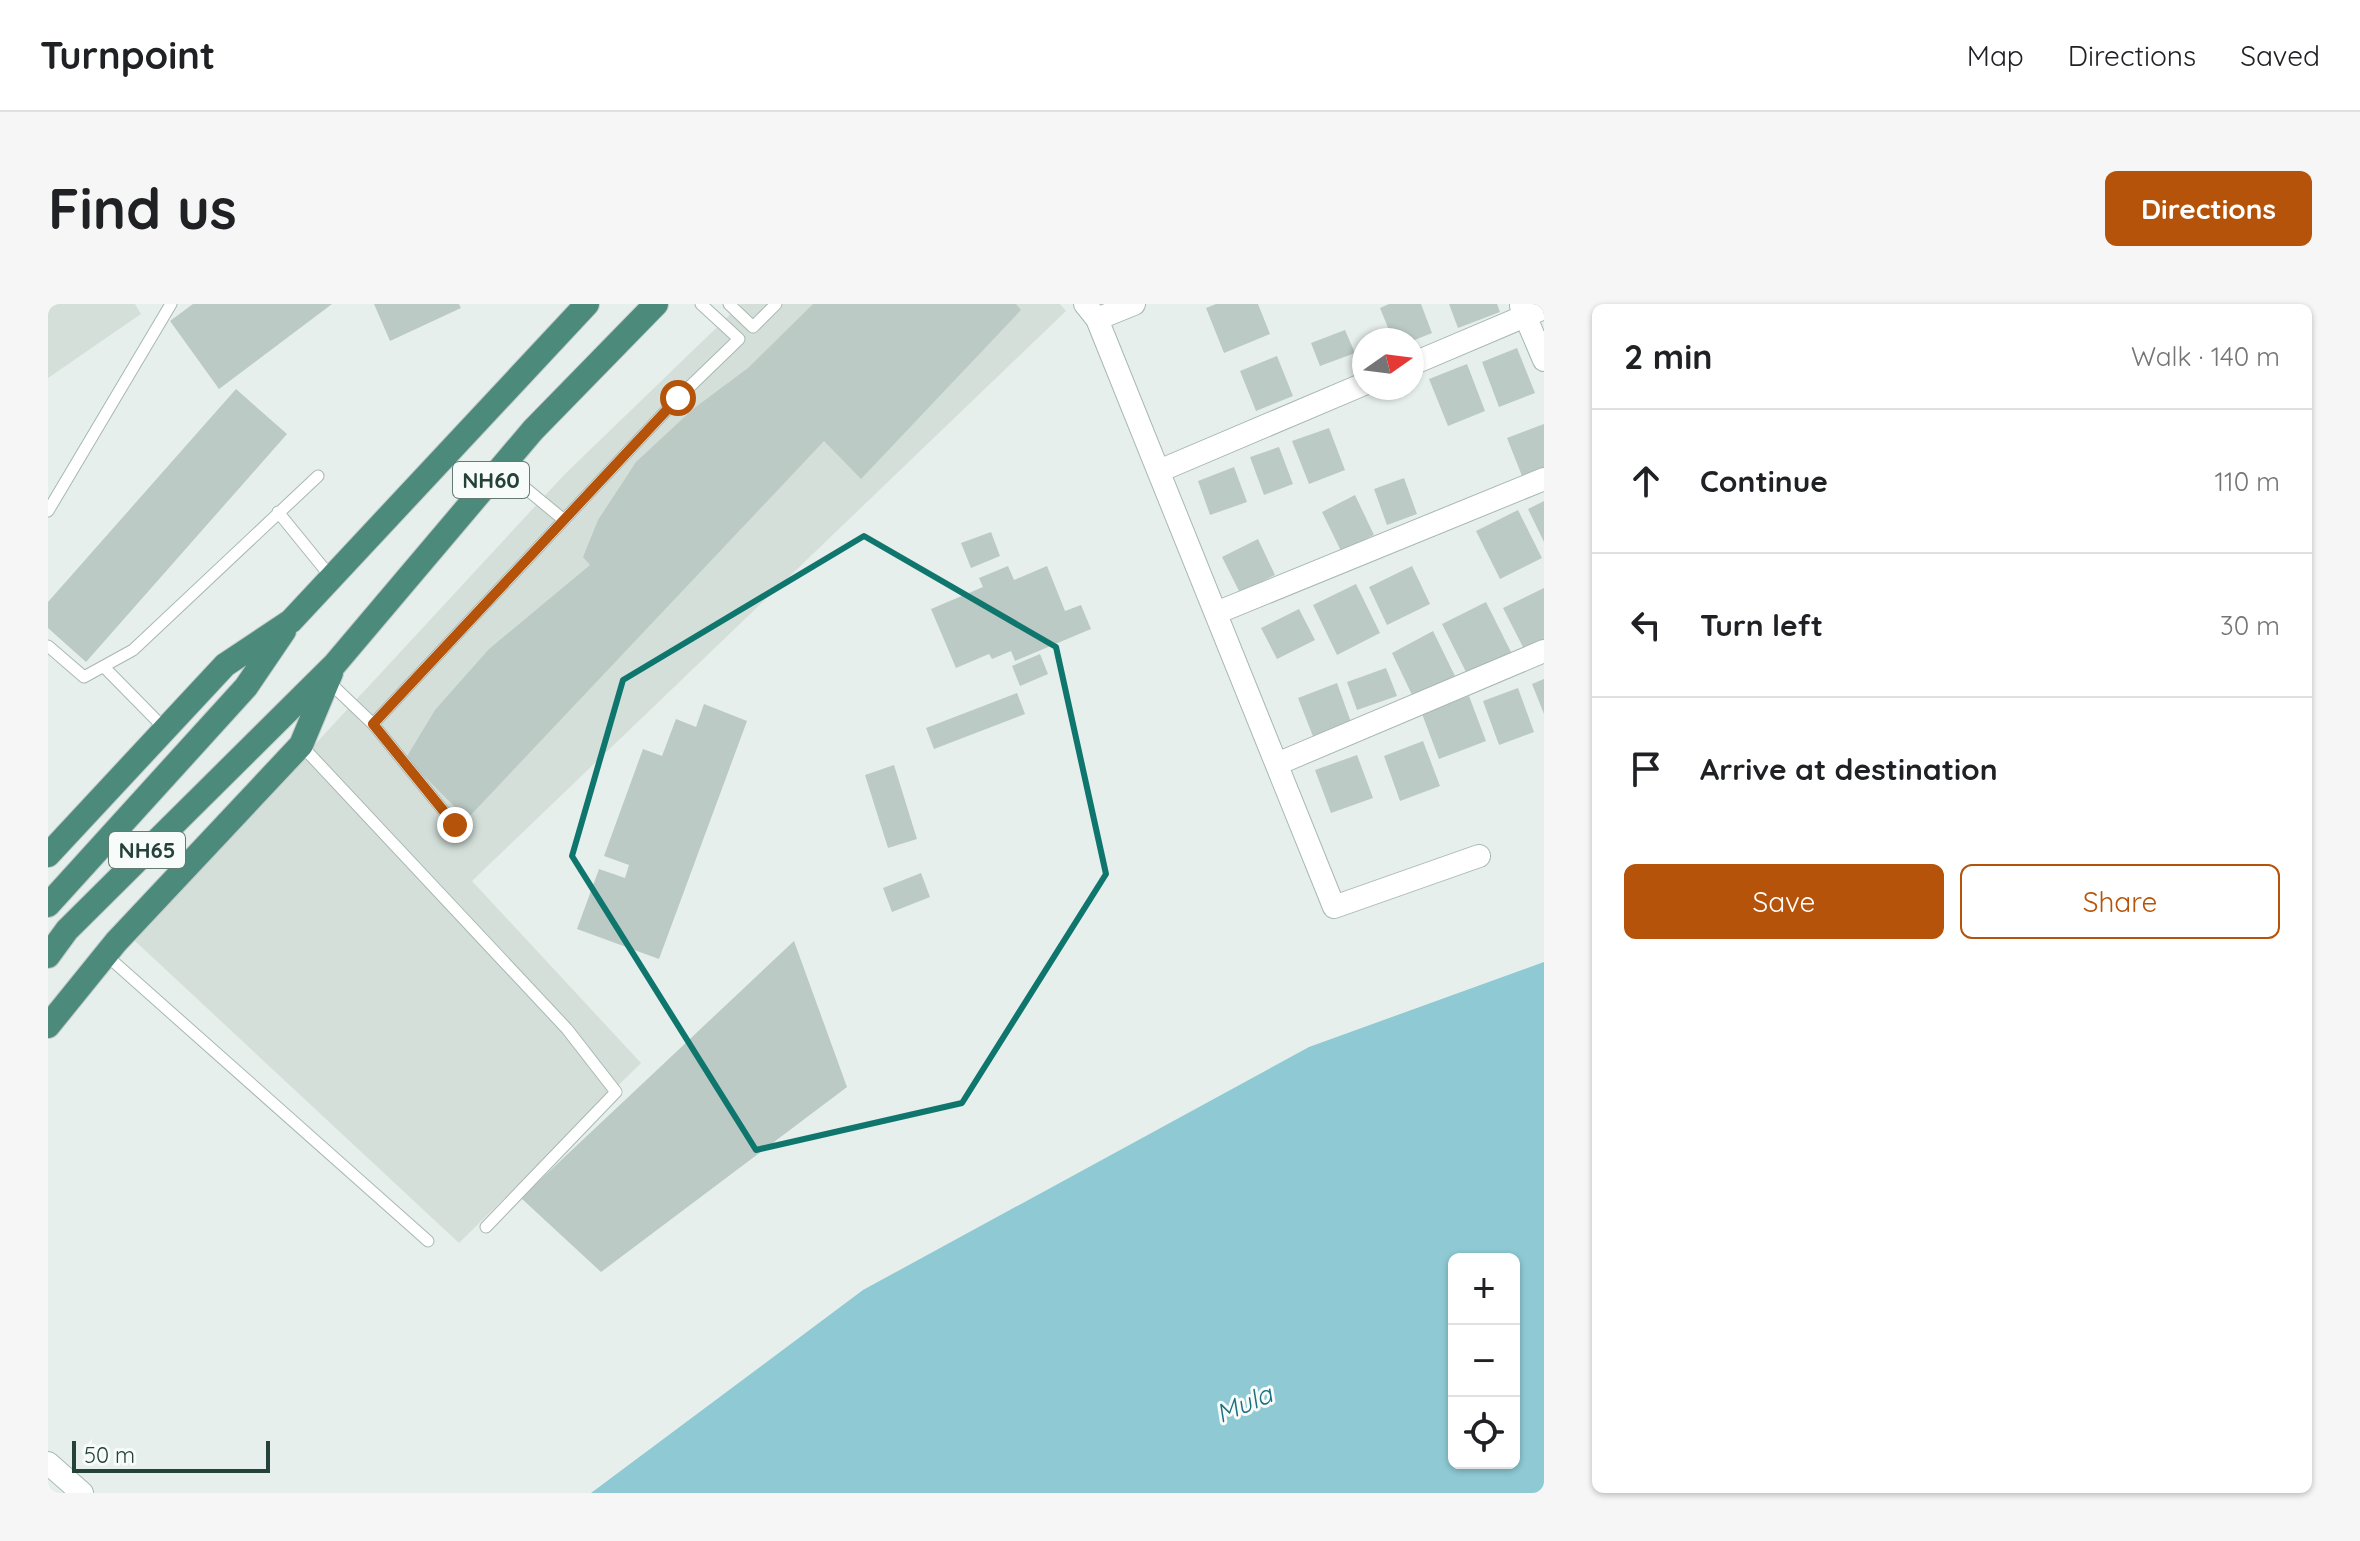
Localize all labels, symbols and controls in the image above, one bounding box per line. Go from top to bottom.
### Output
text: Turnpoint [40,31,215,79]
text: Map [1967,38,2024,73]
text: Directions [2068,38,2196,73]
text: Saved [2240,38,2320,73]
button: Directions [2105,171,2312,246]
text: Find us [48,173,237,243]
north arrow [1352,328,1424,400]
text: 2 min [1624,335,1713,378]
text: Walk · 140 m [2131,340,2280,373]
route start [660,380,696,416]
icon: ahead [1624,459,1668,503]
road number: NH60 [453,462,529,498]
text: Continue [1700,462,1828,500]
text: 110 m [2214,465,2280,498]
icon: left [1624,603,1668,647]
text: Turn left [1700,606,1823,644]
text: 30 m [2220,609,2280,642]
icon: arrive [1624,747,1668,791]
text: Arrive at destination [1700,750,1998,788]
route end [437,807,473,843]
road number: NH65 [109,832,185,868]
button: Save [1624,864,1944,939]
button: Share [1960,864,2280,939]
map controls [1448,1253,1520,1469]
button: + [1448,1253,1520,1325]
button: − [1448,1325,1520,1397]
water label: Mula [1211,1377,1278,1430]
button: locate [1448,1397,1520,1469]
scale bar [72,1437,270,1473]
text: 50 m [84,1441,135,1469]

